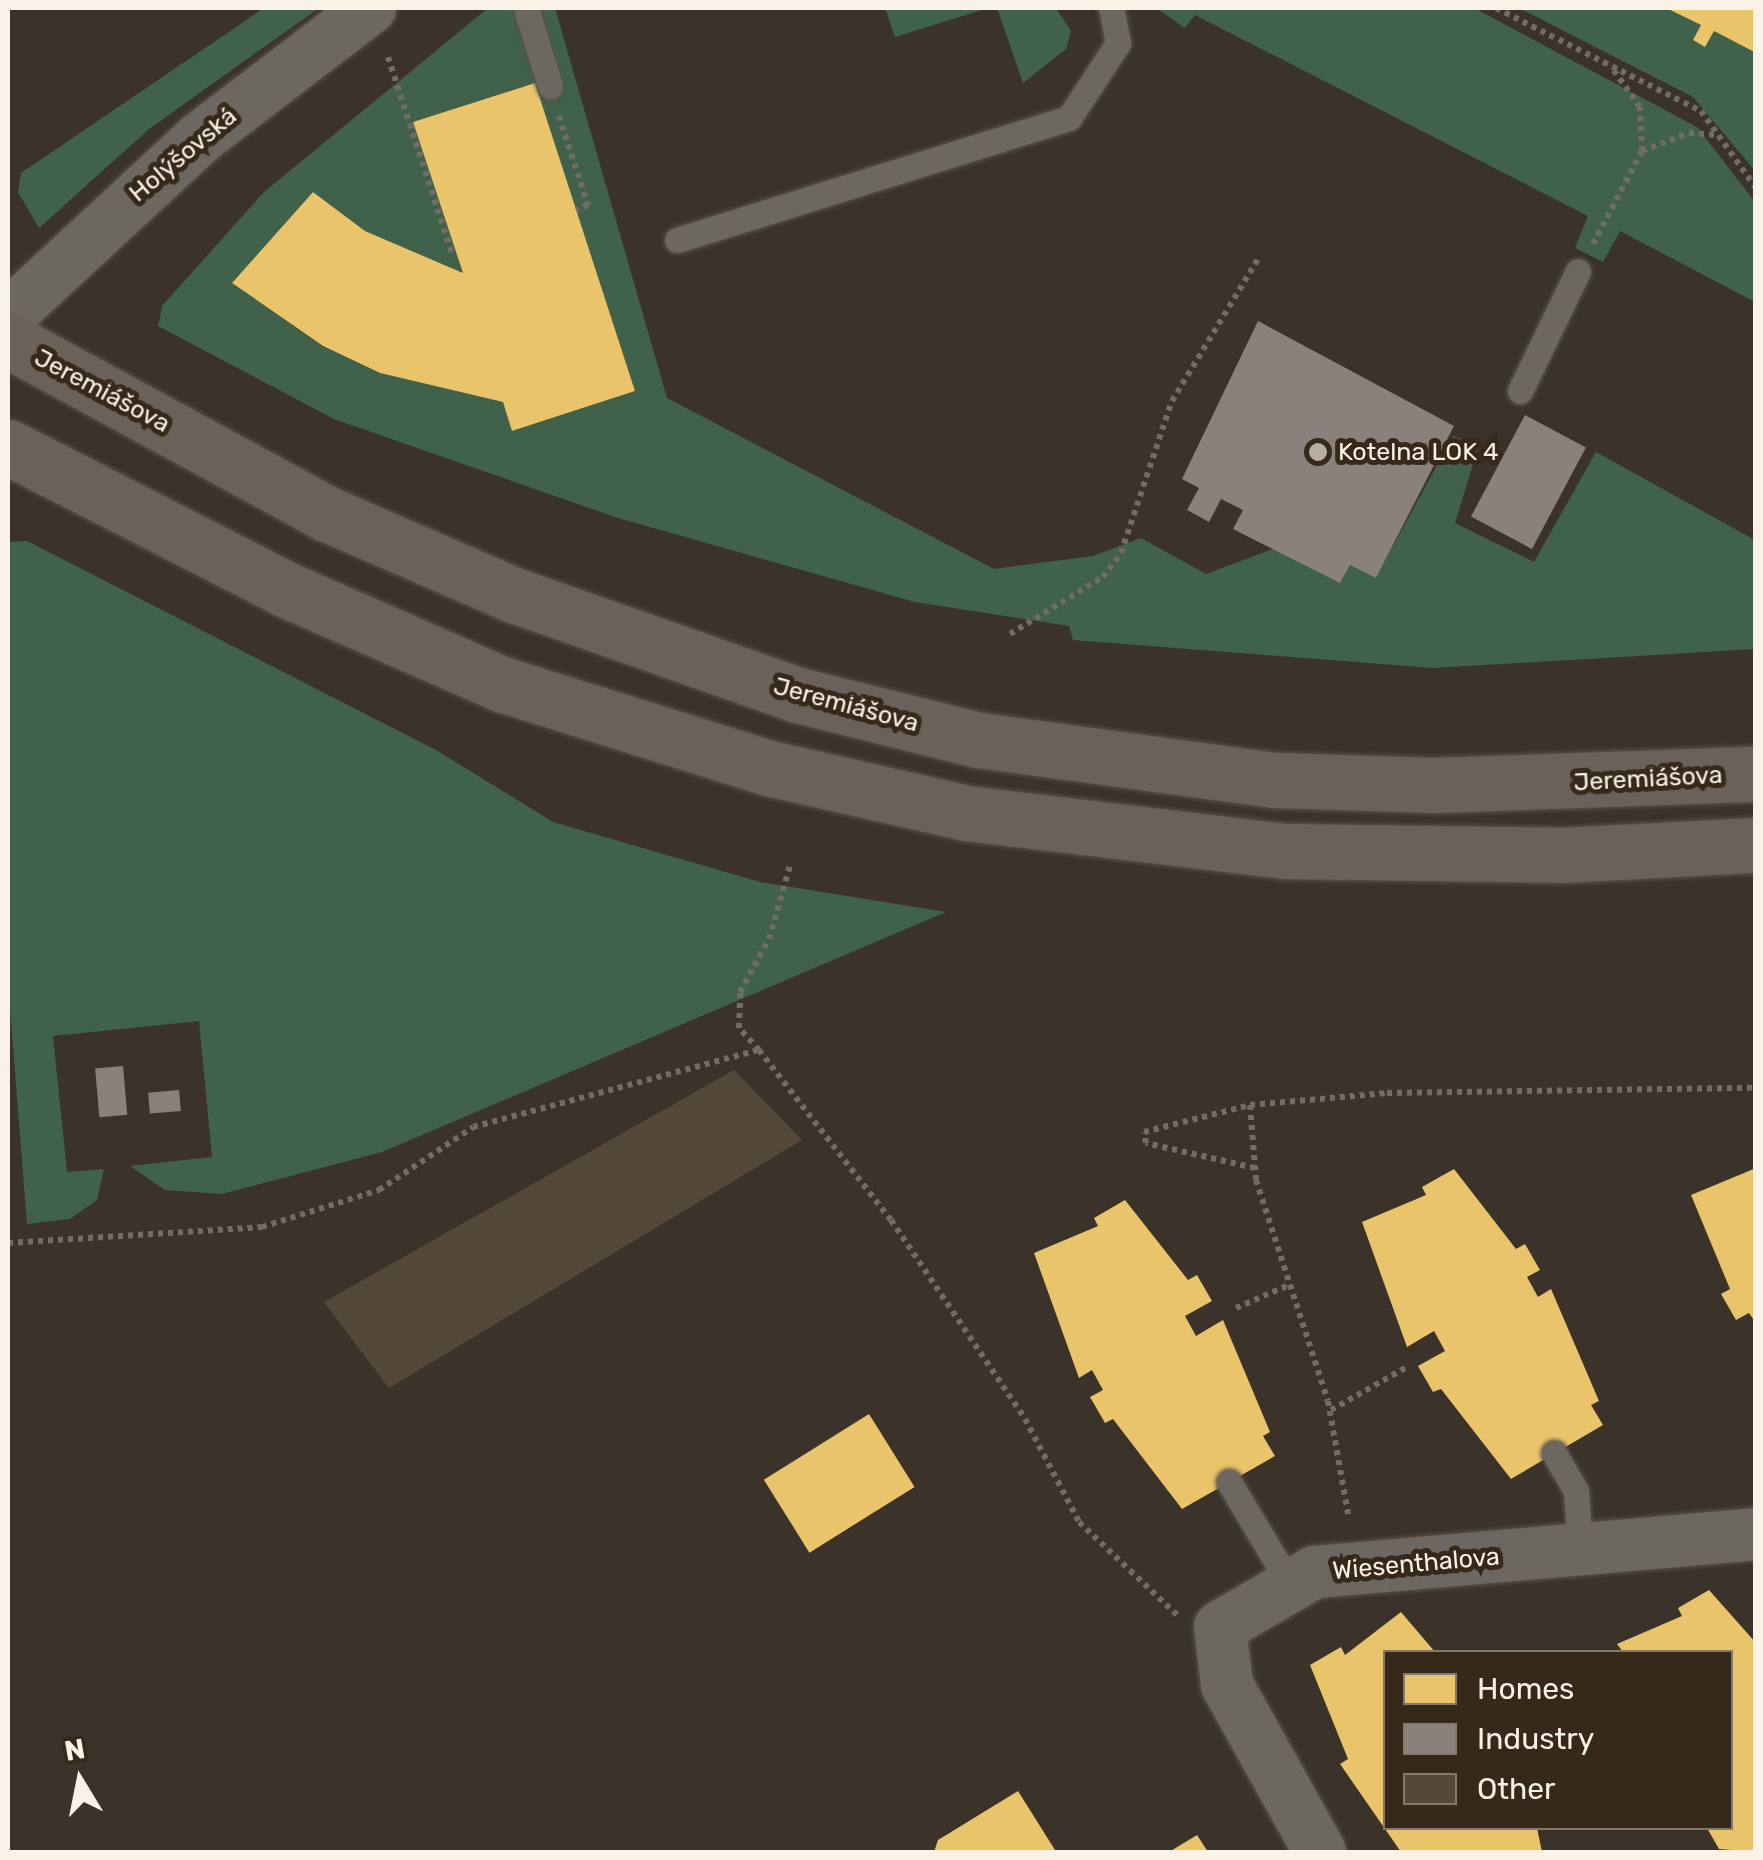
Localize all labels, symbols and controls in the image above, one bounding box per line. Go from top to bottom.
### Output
street label: Holýšovská [123,101,243,209]
street label: Jeremiášova [29,343,175,439]
place label: Kotelna LOK 4 [1338,437,1499,467]
marker: Kotelna LOK 4 [1307,441,1329,463]
street label: Jeremiášova [770,671,922,739]
street label: Jeremiášova [1573,760,1723,798]
street label: Wiesenthalova [1331,1542,1501,1586]
legend [1383,1650,1733,1830]
text: Homes [1477,1671,1574,1707]
text: Industry [1477,1721,1594,1757]
north arrow [30,1730,130,1830]
text: N [62,1732,87,1768]
text: Other [1477,1771,1556,1807]

